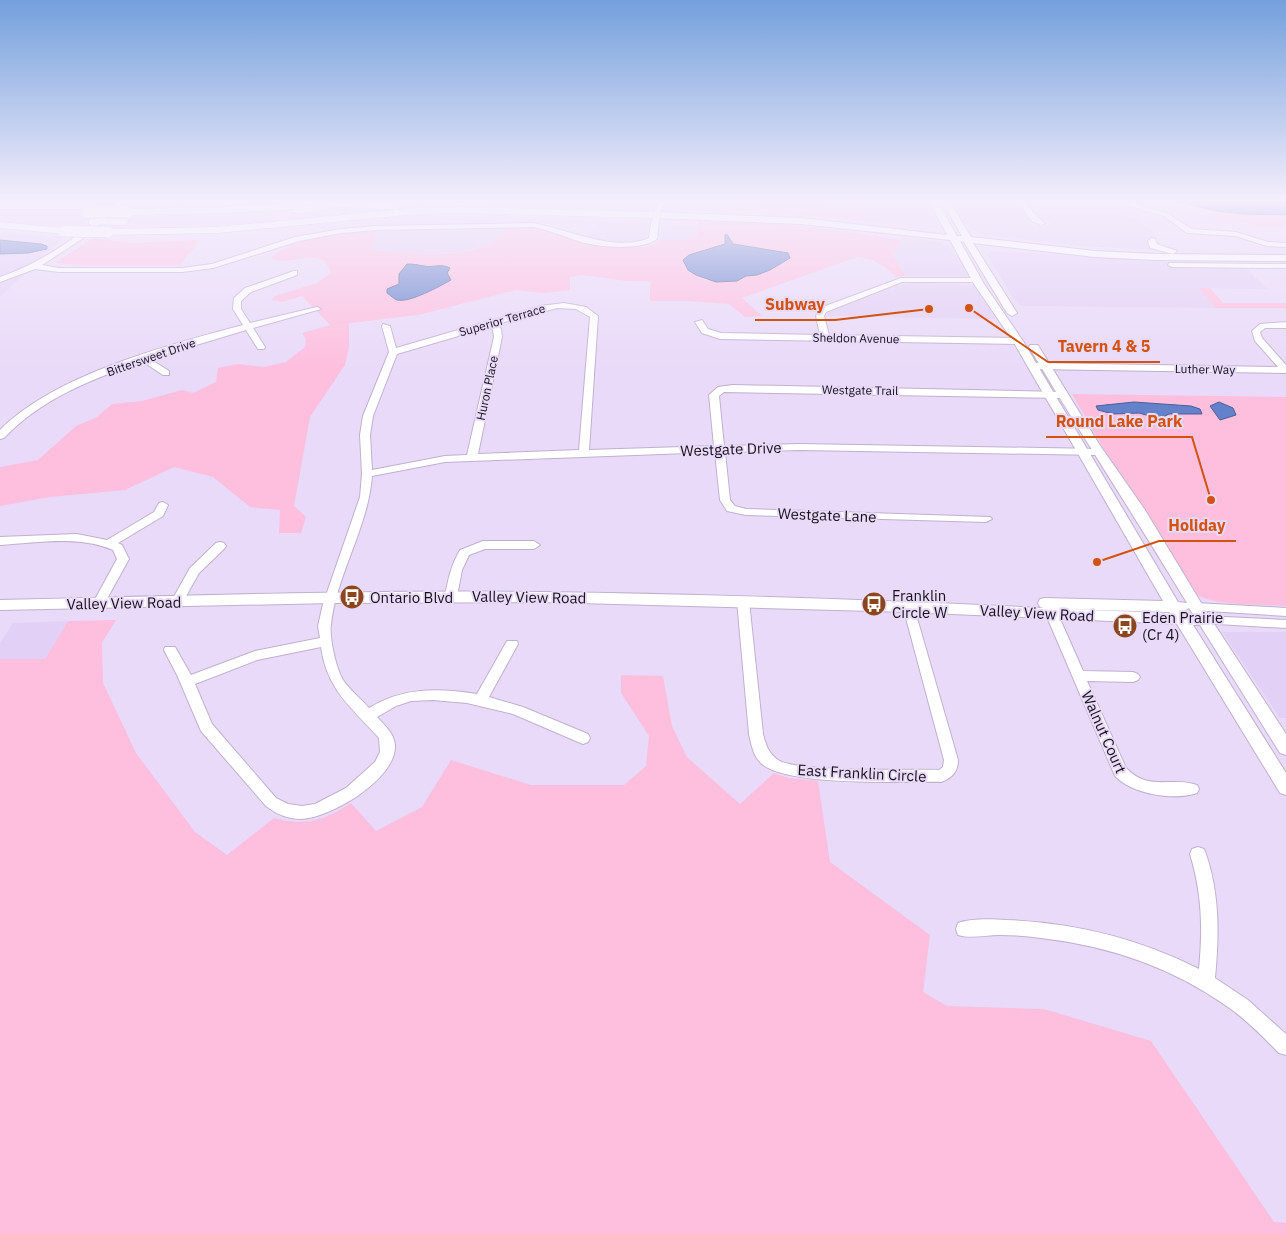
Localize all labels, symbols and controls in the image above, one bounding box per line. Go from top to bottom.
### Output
callout: Subway [755,289,835,320]
text: Subway [765,294,825,314]
street label: Superior Terrace [457,300,547,339]
street label: Sheldon Avenue [812,330,900,346]
callout: Tavern 4 & 5 [1048,331,1160,362]
street label: Bittersweet Drive [105,335,198,379]
text: Tavern 4 & 5 [1058,336,1151,356]
street label: Huron Place [473,354,501,422]
street label: Luther Way [1175,361,1235,377]
street label: Westgate Trail [822,382,898,398]
callout: Round Lake Park [1046,406,1192,437]
text: Round Lake Park [1056,411,1183,431]
street label: Westgate Drive [680,438,782,460]
street label: Westgate Lane [777,504,877,526]
callout: Holiday [1159,510,1236,541]
text: Holiday [1168,515,1226,535]
bus stop icon: Ontario Blvd [339,584,365,610]
place label: Franklin Circle W [892,586,948,622]
street label: Valley View Road [472,587,586,607]
place label: Ontario Blvd [370,588,453,607]
bus stop icon: Franklin Circle W [861,591,887,617]
street label: Valley View Road [67,593,181,613]
street label: Valley View Road [979,601,1095,625]
place label: Eden Prairie (Cr 4) [1142,608,1223,644]
bus stop icon: Eden Prairie (Cr 4) [1112,613,1138,639]
street label: Walnut Court [1077,688,1131,776]
street label: East Franklin Circle [797,760,927,786]

